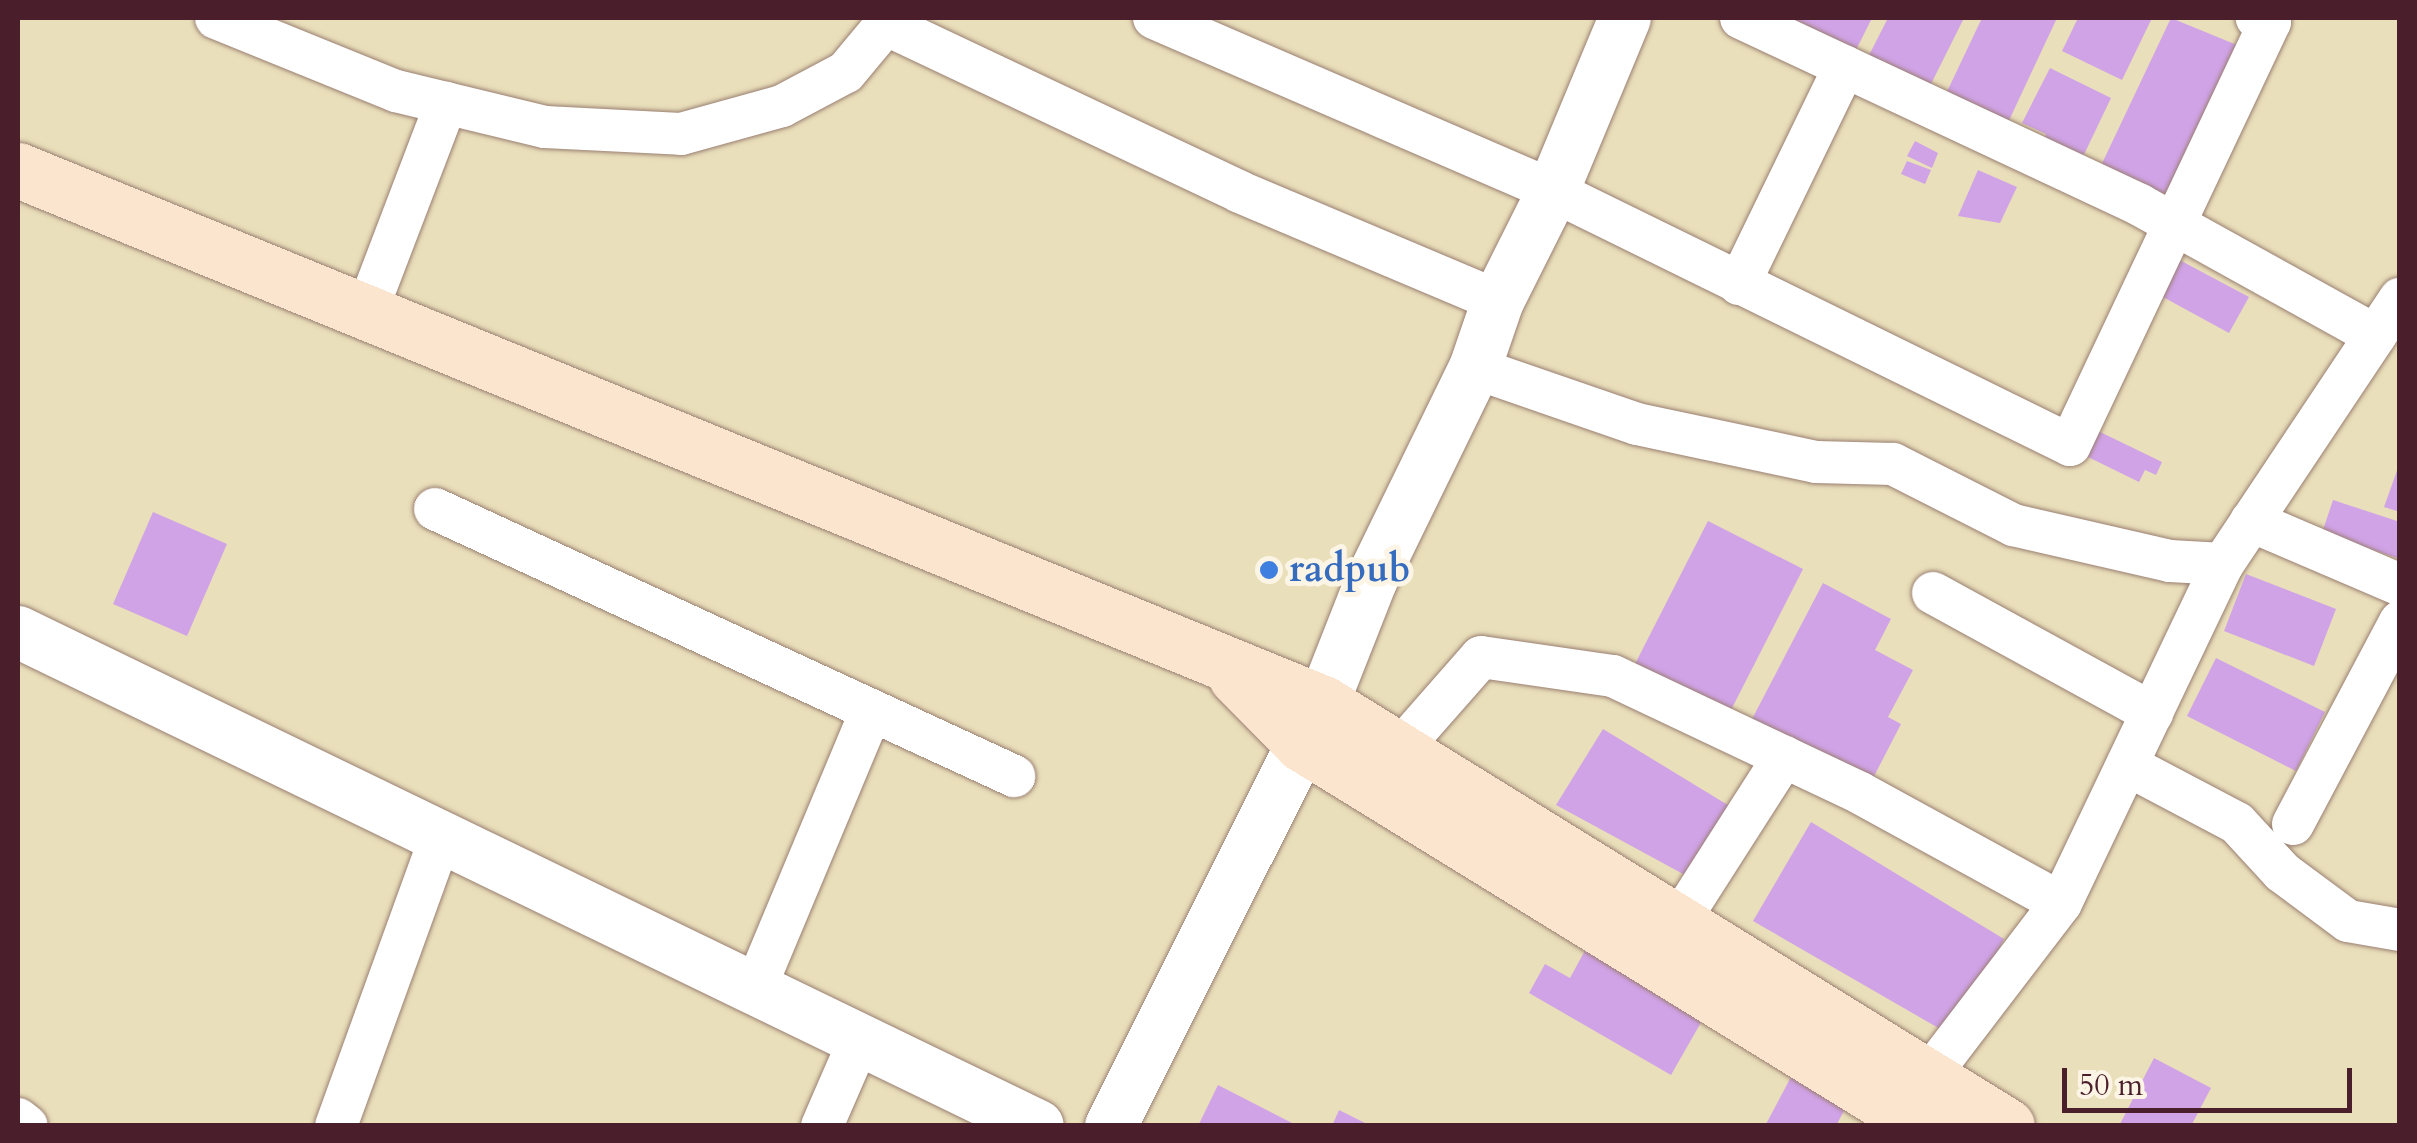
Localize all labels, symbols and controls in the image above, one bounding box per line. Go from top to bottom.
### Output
place label: radpub [1289,547,1410,593]
marker: radpub [1258,559,1280,581]
scale bar [2067,1048,2357,1110]
text: 50 m [2079,1065,2143,1106]

